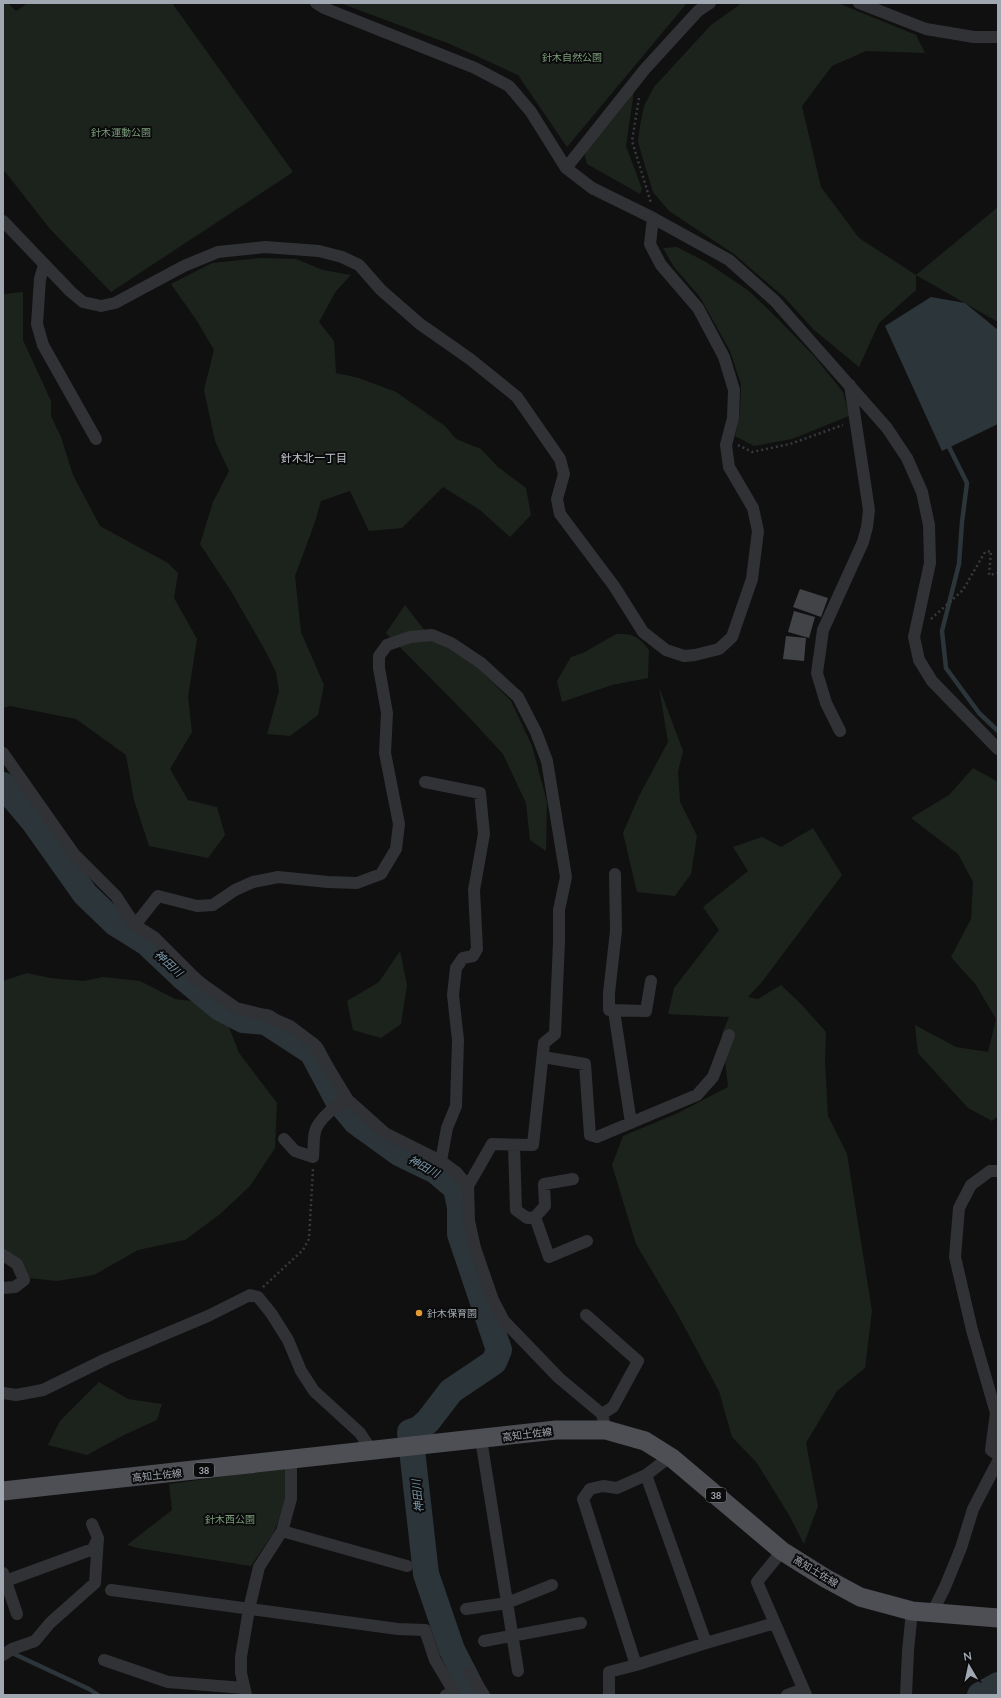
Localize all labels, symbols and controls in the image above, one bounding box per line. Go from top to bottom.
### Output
park label: 針木自然公園 [542,51,602,63]
park label: 針木運動公園 [91,126,151,138]
district label: 針木北一丁目 [281,451,347,464]
water label: 神田川 [152,947,186,980]
water label: 神田川 [406,1152,442,1180]
place label: 針木保育園 [427,1307,477,1319]
marker: 針木保育園 [414,1308,424,1318]
street label: 高知土佐線 [501,1425,553,1443]
road number: 38 [194,1463,214,1477]
street label: 高知土佐線 [132,1466,182,1484]
water label: 神田川 [409,1478,425,1513]
road number: 38 [706,1488,726,1502]
park label: 針木西公園 [205,1513,255,1525]
street label: 高知土佐線 [791,1553,841,1589]
north arrow [949,1646,989,1686]
text: N [962,1649,973,1663]

